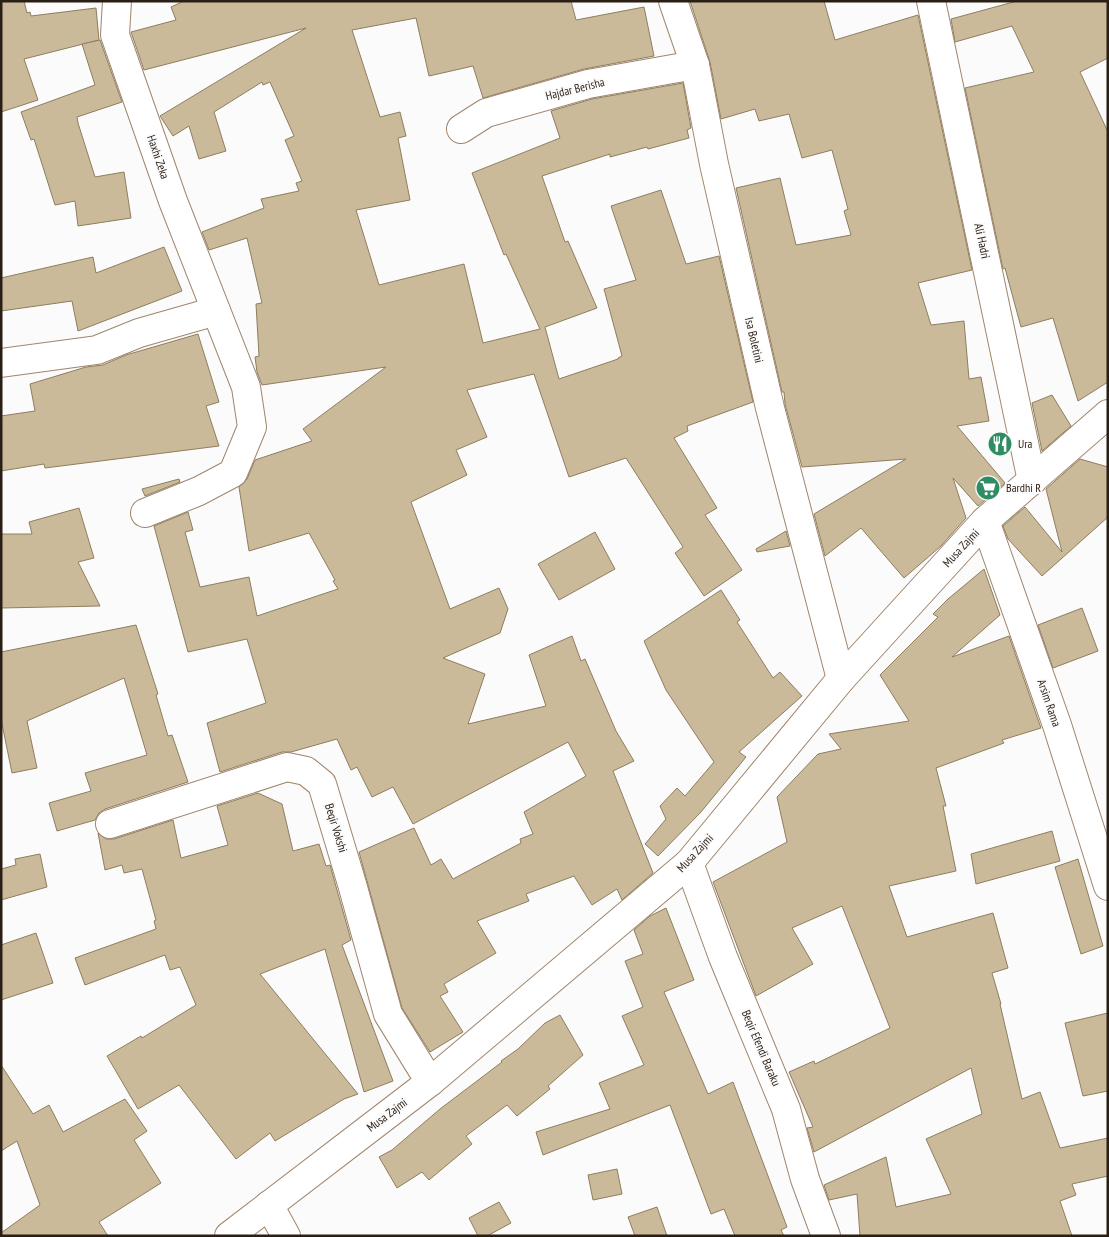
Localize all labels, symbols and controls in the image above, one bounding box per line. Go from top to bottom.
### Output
street label: Hajdar Berisha [544,74,606,103]
street label: Haxhi Zeka [144,133,173,181]
street label: Ali Hadri [971,222,994,260]
street label: Isa Boletini [742,316,767,364]
restaurant icon: Ura [987,431,1013,457]
place label: Ura [1018,436,1033,451]
supermarket icon: Bardhi R [975,475,1001,501]
place label: Bardhi R [1006,480,1041,495]
street label: Musa Zajmi [939,525,982,570]
street label: Arsim Rama [1034,677,1065,729]
street label: Beqir Vokshi [322,801,351,854]
street label: Musa Zajmi [673,830,716,875]
street label: Beqir Efendi Baraku [739,1007,784,1088]
street label: Musa Zajmi [363,1094,410,1135]

